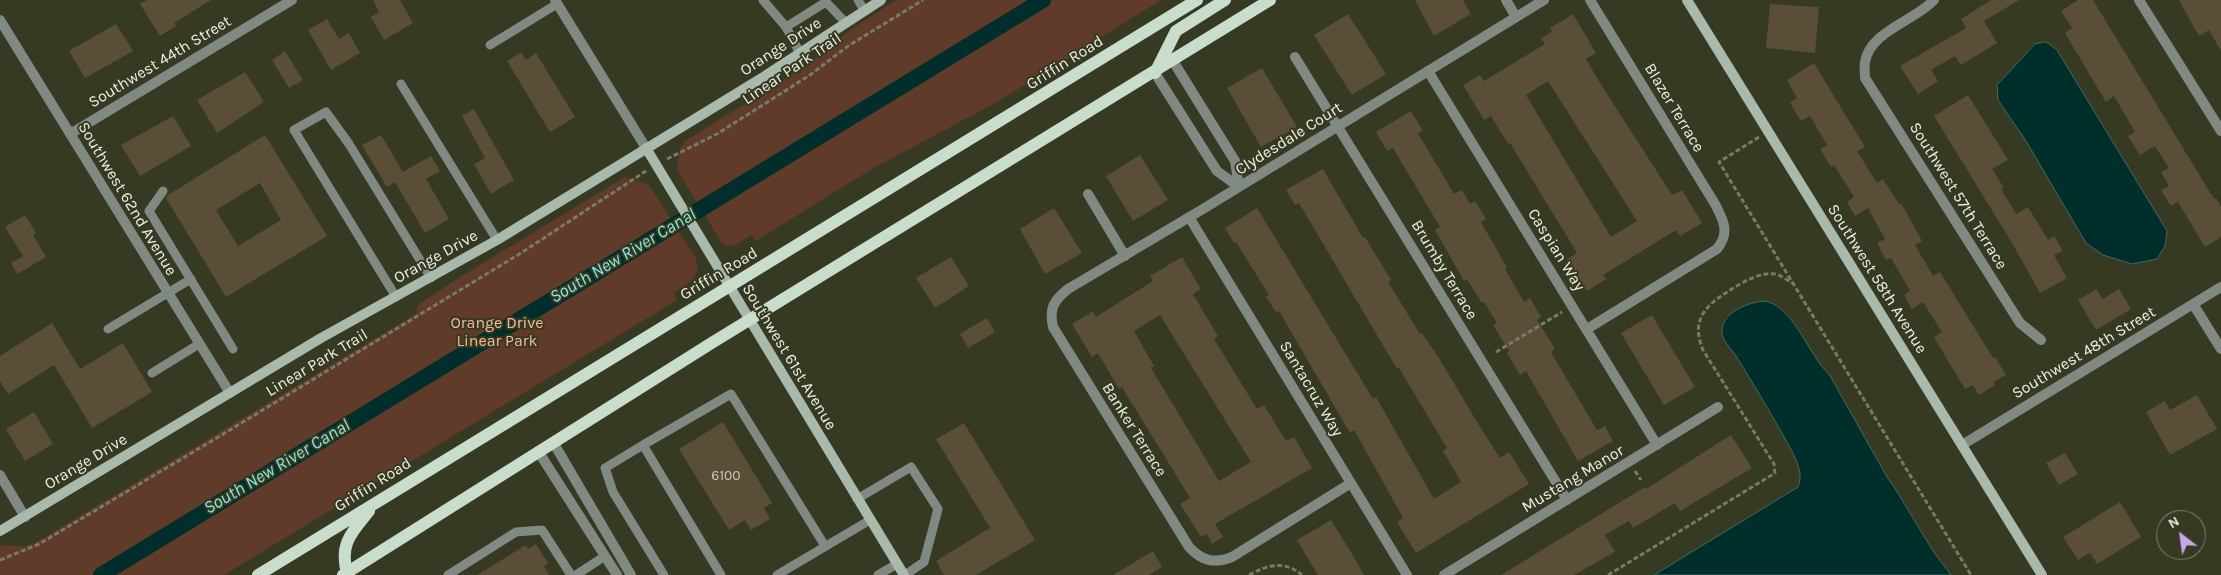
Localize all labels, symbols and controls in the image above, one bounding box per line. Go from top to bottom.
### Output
street label: Southwest 44th Street [85,12,235,112]
street label: Orange Drive [737,14,825,80]
street label: Linear Park Trail [739,29,845,109]
street label: Griffin Road [1023,32,1107,94]
street label: Blazer Terrace [1640,60,1708,156]
street label: Clydesdale Court [1232,98,1346,180]
street label: Southwest 62nd Avenue [73,119,181,279]
street label: Southwest 57th Terrace [1905,119,2011,273]
street label: Southwest 58th Avenue [1823,201,1931,357]
water label: South New River Canal [546,204,700,308]
street label: Caspian Way [1523,205,1589,295]
street label: Brumby Terrace [1407,217,1481,323]
street label: Orange Drive [391,226,481,288]
street label: Griffin Road [677,243,761,305]
street label: Southwest 61st Avenue [738,280,840,434]
street label: Southwest 48th Street [2009,303,2159,403]
park label: Orange Drive Linear Park [451,313,543,351]
street label: Linear Park Trail [263,325,371,401]
street label: Santacruz Way [1275,338,1347,440]
street label: Banker Terrace [1097,380,1171,480]
water label: South New River Canal [200,415,354,519]
street label: Orange Drive [41,430,131,494]
street label: Mustang Manor [1519,441,1627,517]
street label: Griffin Road [331,454,415,516]
house number: 6100 [711,468,741,484]
north arrow [2156,510,2206,560]
text: N [2165,513,2182,532]

